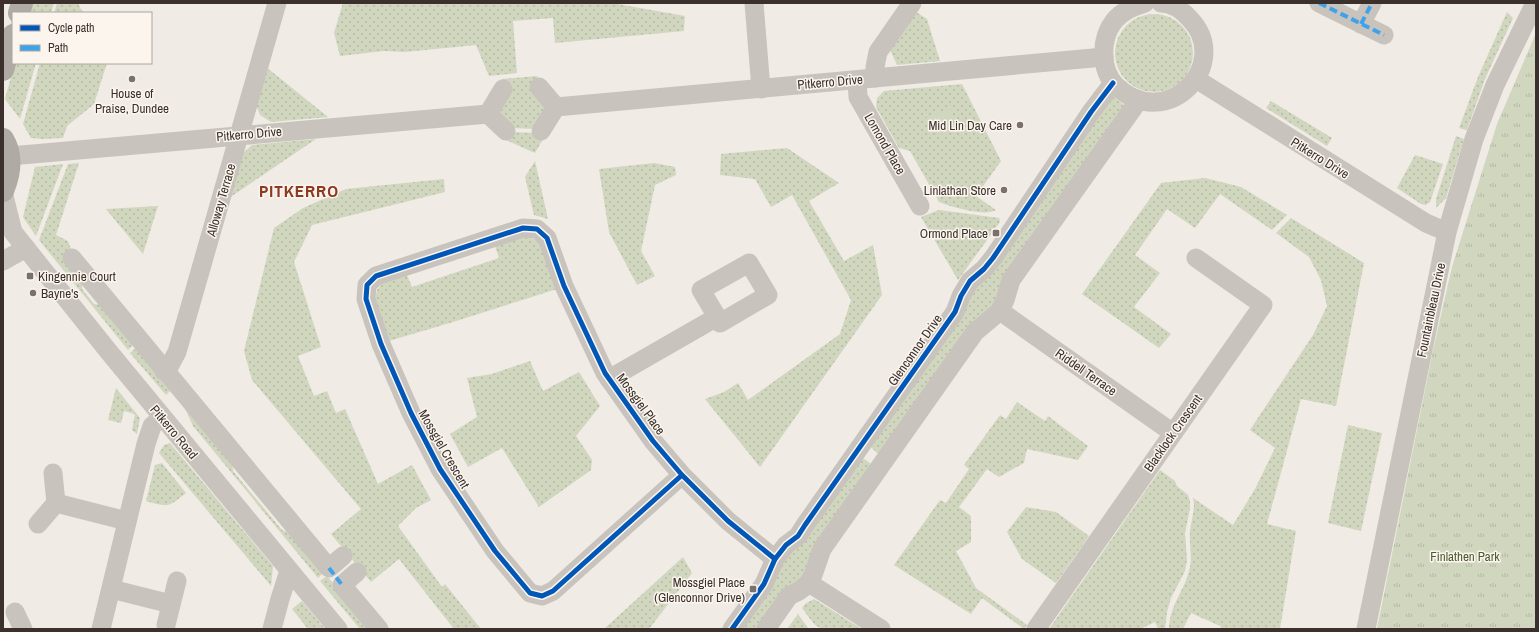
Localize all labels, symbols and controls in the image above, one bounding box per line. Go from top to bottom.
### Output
legend [12,12,152,64]
text: Cycle path [48,20,95,36]
text: Path [48,40,68,56]
street label: Pitkerro Drive [797,71,864,93]
marker: House of Praise, Dundee [127,74,137,84]
place label: House of Praise, Dundee [95,85,169,117]
street label: Lomond Place [861,110,909,178]
place label: Mid Lin Day Care [928,117,1012,134]
marker: Mid Lin Day Care [1015,120,1025,130]
street label: Pitkerro Drive [216,123,283,145]
street label: Pitkerro Drive [1288,133,1352,183]
street label: Alloway Terrace [202,162,240,239]
district label: PITKERRO [259,179,339,202]
place label: Linlathan Store [924,182,996,199]
marker: Linlathan Store [999,185,1009,195]
place label: Ormond Place [920,225,988,242]
marker: Ormond Place [991,228,1001,238]
street label: Fountainbleau Drive [1413,261,1449,359]
place label: Kingennie Court [38,268,116,285]
marker: Kingennie Court [25,271,35,281]
place label: Bayne's [41,285,79,302]
marker: Bayne's [28,288,38,298]
street label: Glenconnor Drive [884,311,946,389]
street label: Riddell Terrace [1052,345,1120,400]
street label: Mossgiel Place [613,370,669,438]
street label: Blacklock Crescent [1140,391,1206,475]
street label: Pitkerro Road [146,401,202,463]
street label: Mossgiel Crescent [415,407,473,491]
park label: Finlathen Park [1430,548,1500,565]
place label: Mossgiel Place (Glenconnor Drive) [654,574,745,606]
marker: Mossgiel Place (Glenconnor Drive) [748,584,758,594]

